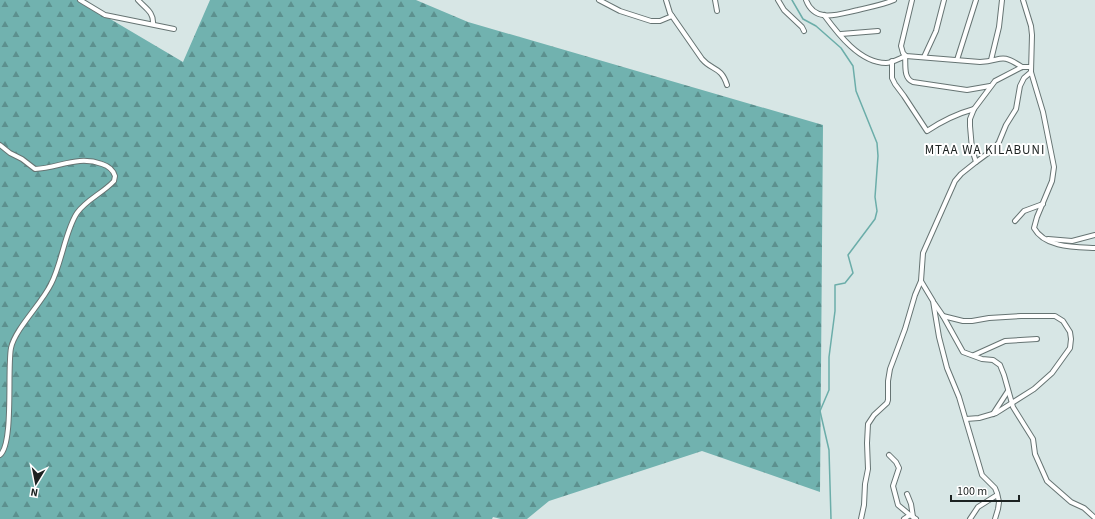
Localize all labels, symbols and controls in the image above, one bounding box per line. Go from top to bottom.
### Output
district label: MTAA WA KILABUNI [925,141,1045,159]
north arrow [16,463,56,503]
scale bar [951,477,1019,503]
text: 100 m [957,483,987,500]
text: N [29,484,39,500]

